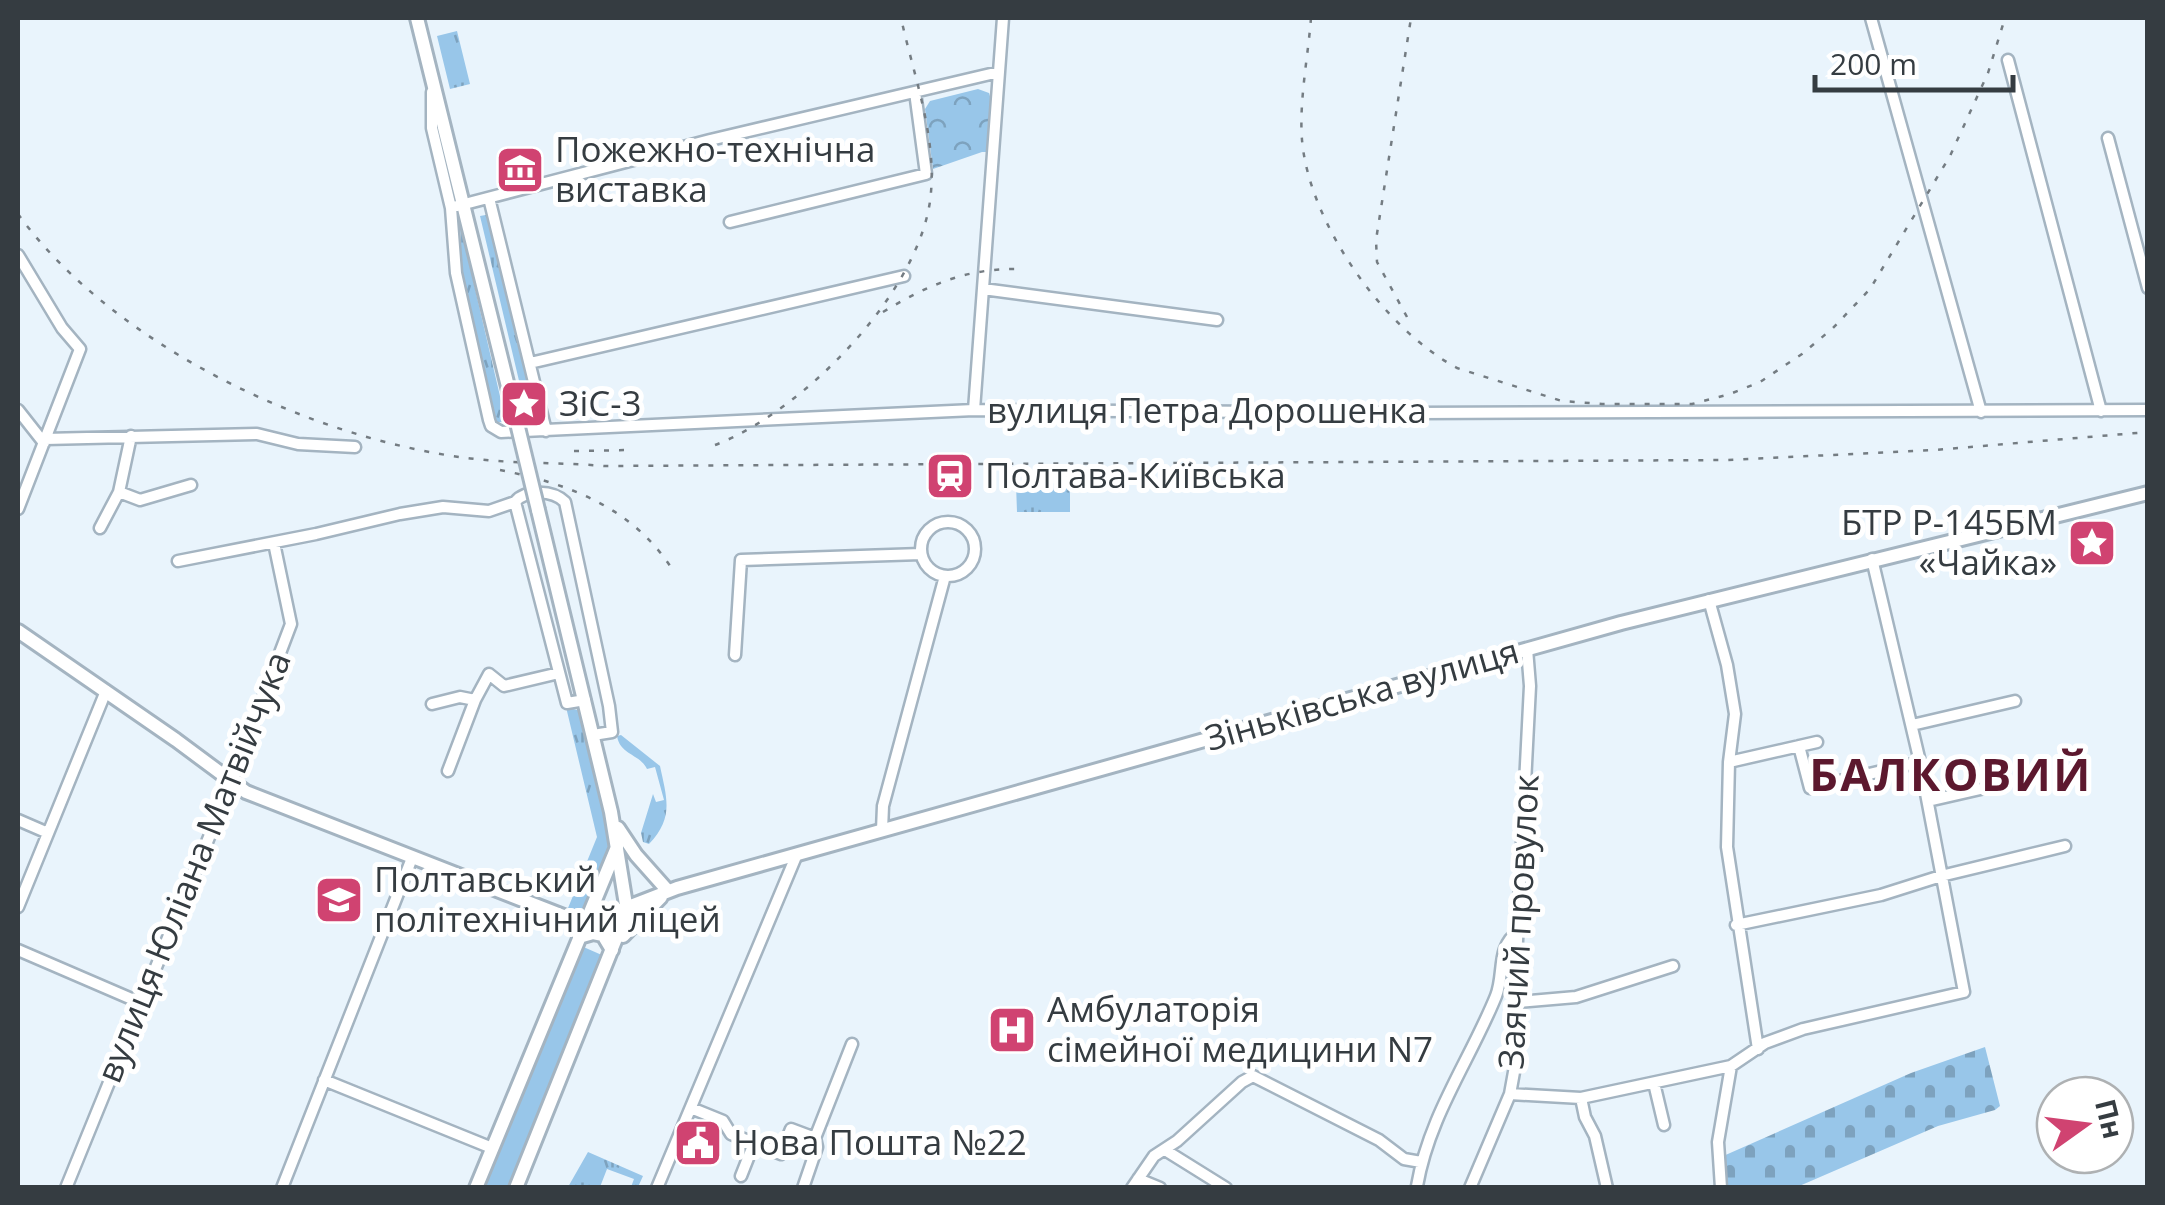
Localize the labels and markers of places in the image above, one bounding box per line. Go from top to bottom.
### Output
place label: Пожежно-технічна виставка [555,125,875,212]
museum icon: Пожежно-технічна виставка [494,144,546,196]
place icon: ЗіС-3 [498,378,550,430]
place label: ЗіС-3 [559,379,642,426]
station icon: Полтава-Київська [924,450,976,502]
place label: Полтава-Київська [985,451,1286,498]
place label: БТР Р-145БМ «Чайка» [1841,498,2057,585]
place icon: БТР Р-145БМ «Чайка» [2066,517,2118,569]
place label: Полтавський політехнічний ліцей [374,855,721,942]
school or university icon: Полтавський політехнічний ліцей [313,874,365,926]
place label: Амбулаторія сімейної медицини N7 [1047,985,1433,1072]
hospital icon: Амбулаторія сімейної медицини N7 [986,1004,1038,1056]
public building icon: Нова Пошта №22 [672,1117,724,1169]
place label: Нова Пошта №22 [733,1118,1027,1165]

